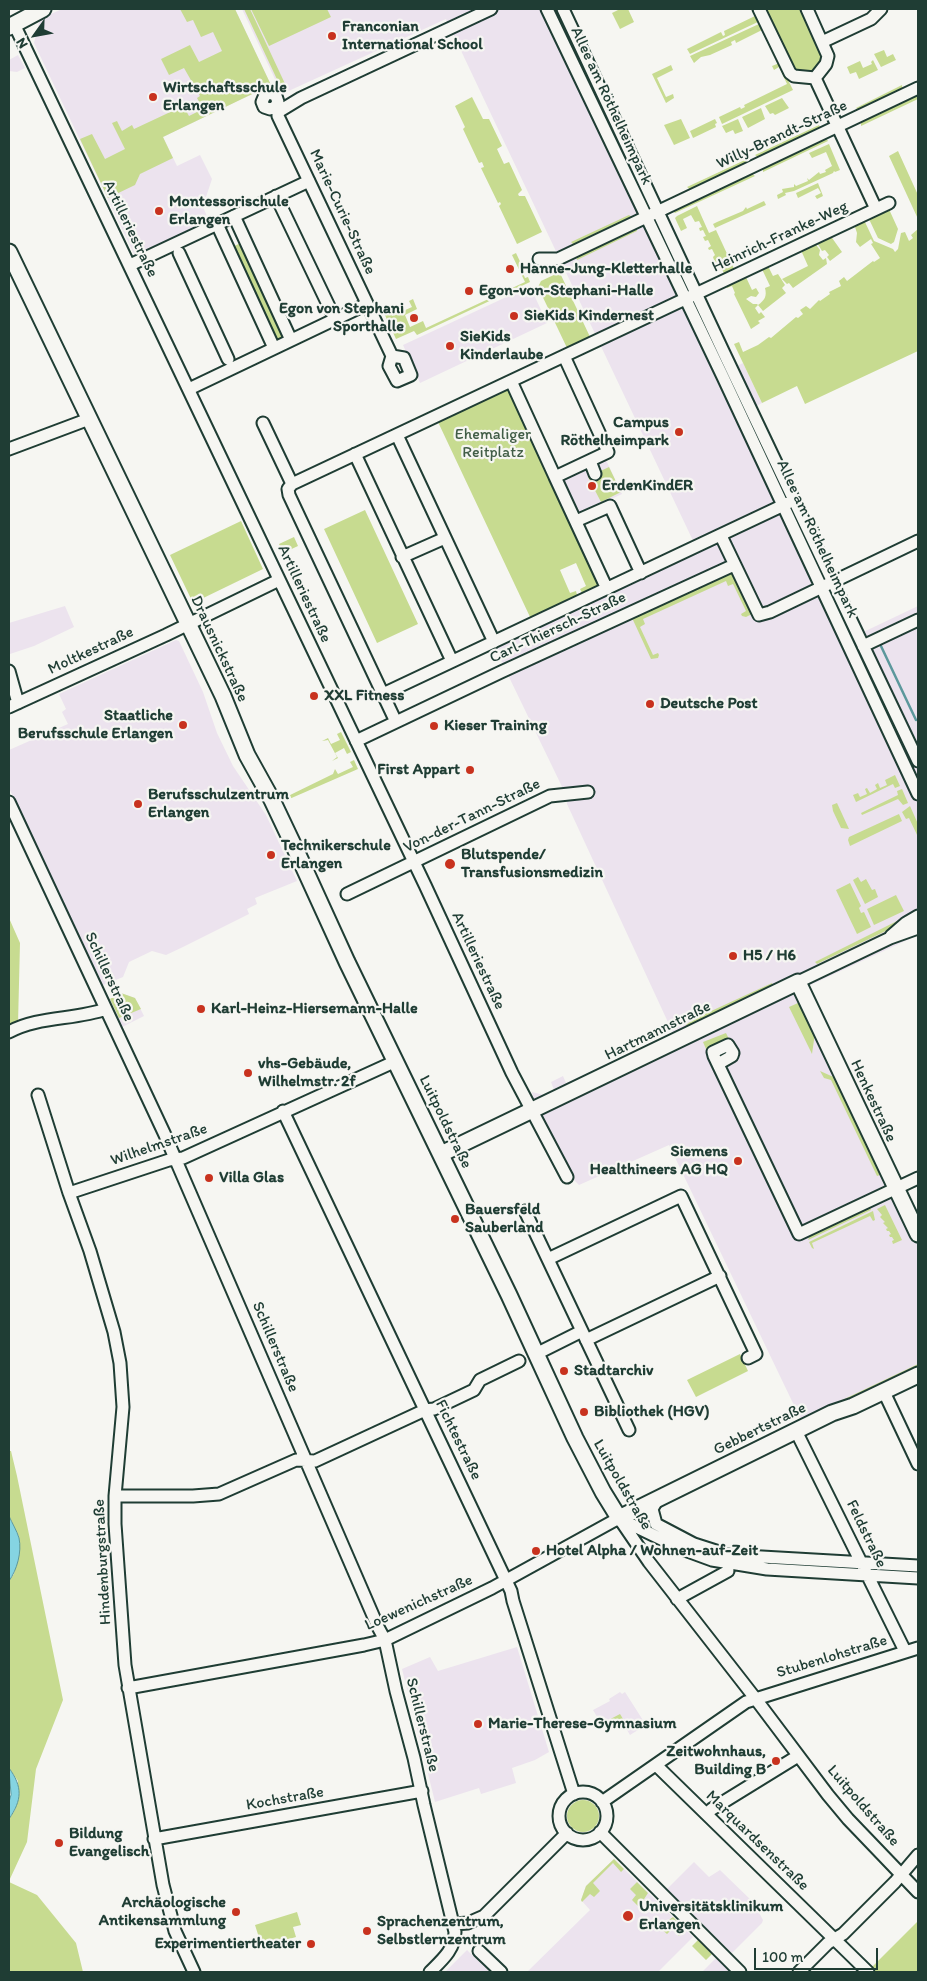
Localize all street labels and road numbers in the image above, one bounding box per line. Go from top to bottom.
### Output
street label: Allee am Röthelheimpark [566,24,656,188]
street label: Willy-Brandt-Straße [713,96,851,174]
street label: Marie-Curie-Straße [305,146,379,278]
street label: Artilleriestraße [98,177,162,281]
street label: Heinrich-Franke-Weg [709,197,851,277]
street label: Allee am Röthelheimpark [772,457,862,621]
street label: Artilleriestraße [273,542,335,646]
street label: Carl-Thiersch-Straße [487,588,629,668]
street label: Drausnickstraße [186,593,252,705]
street label: Moltkestraße [45,623,137,679]
street label: Von-der-Tann-Straße [401,775,543,857]
street label: Artilleriestraße [447,909,509,1013]
street label: Schillerstraße [80,929,138,1025]
street label: Hartmannstraße [602,997,714,1065]
street label: Henkestraße [846,1057,900,1145]
street label: Luitpoldstraße [414,1072,476,1172]
street label: Wilhelmstraße [108,1119,210,1171]
street label: Schillerstraße [247,1299,303,1395]
street label: Fichtestraße [430,1397,486,1483]
street label: Gebbertstraße [711,1398,809,1460]
street label: Luitpoldstraße [588,1436,656,1534]
street label: Feldstraße [841,1497,891,1571]
street label: Hindenburgstraße [90,1499,116,1625]
street label: Loewenichstraße [362,1571,476,1635]
street label: Stubenlohstraße [774,1631,890,1683]
street label: Schillerstraße [401,1676,443,1774]
street label: Luitpoldstraße [822,1761,904,1851]
street label: Kochstraße [245,1783,325,1815]
street label: Marquardsenstraße [701,1787,813,1895]

